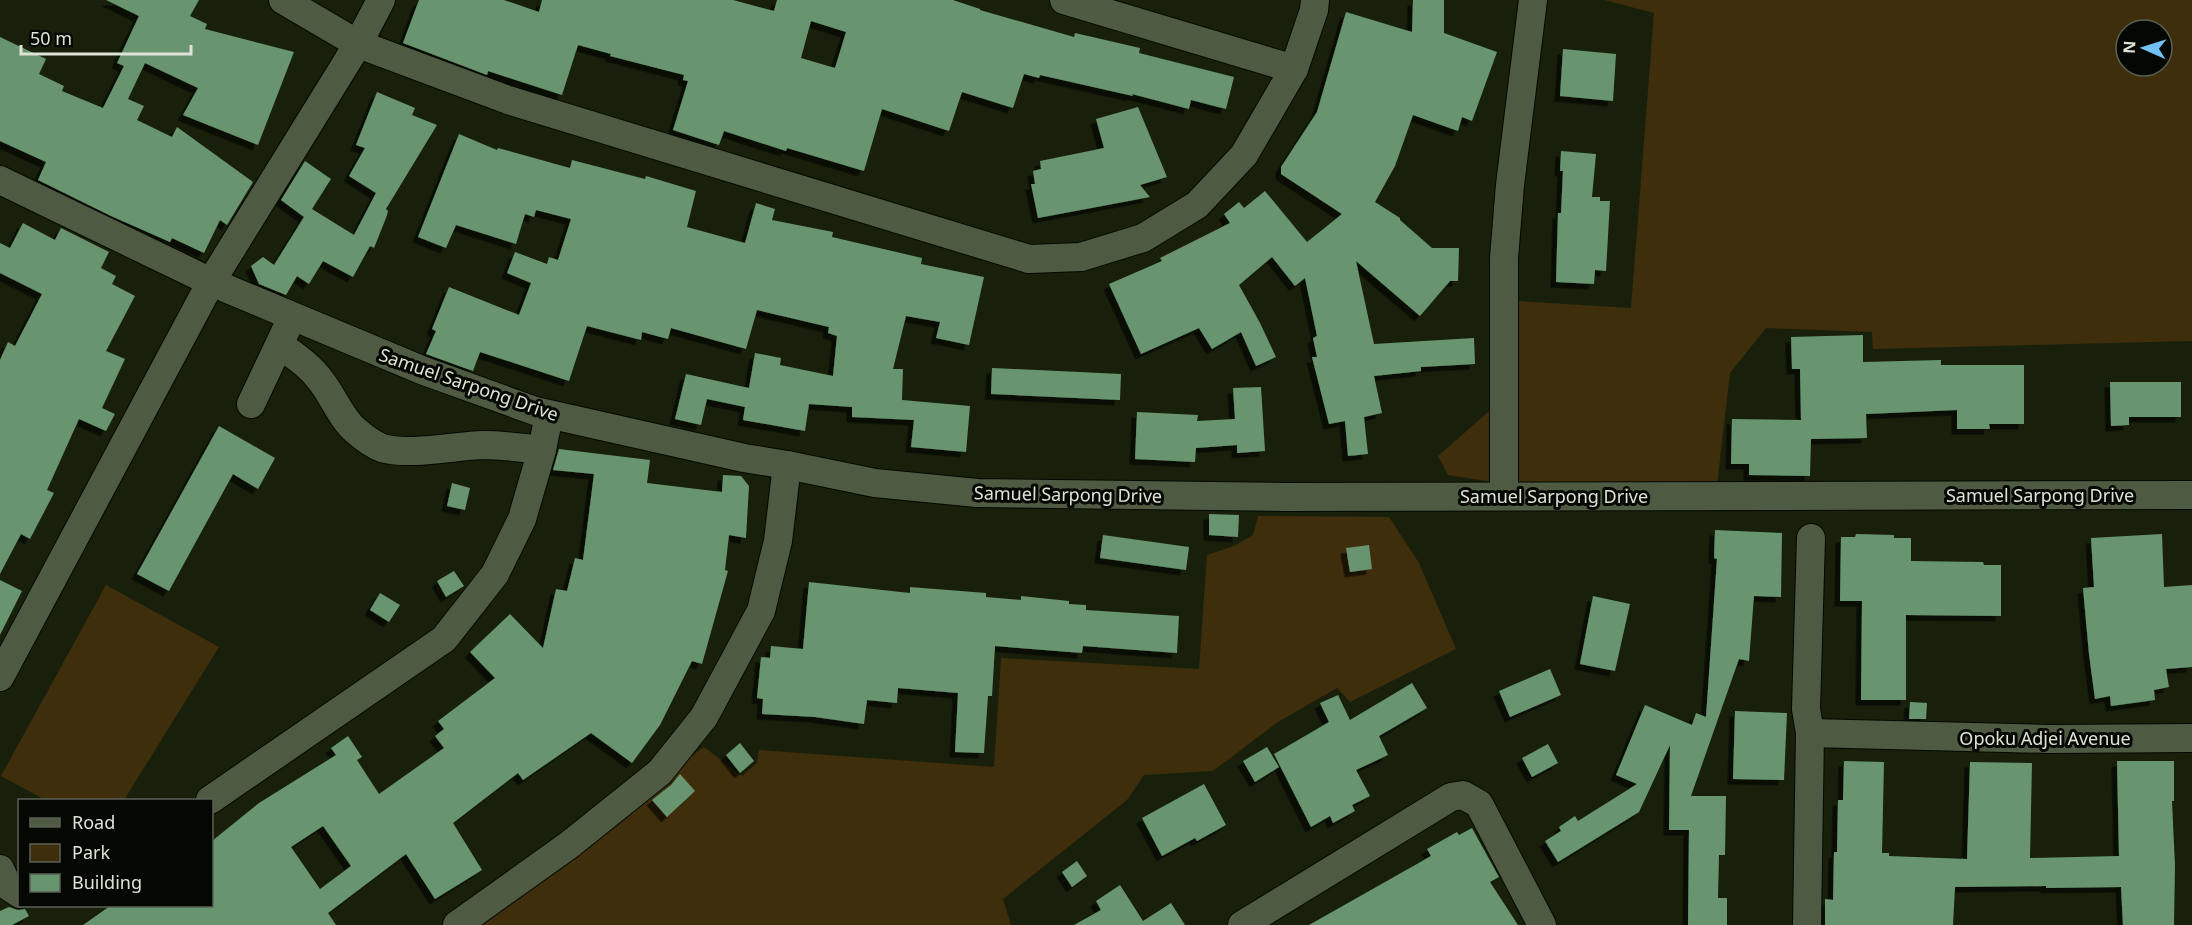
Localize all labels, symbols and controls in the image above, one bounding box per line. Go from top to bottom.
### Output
scale bar [21,18,190,56]
north arrow [2114,18,2174,78]
text: 50 m [30,26,72,50]
text: N [2118,40,2140,54]
street label: Samuel Sarpong Drive [376,342,562,426]
street label: Samuel Sarpong Drive [974,480,1162,508]
street label: Samuel Sarpong Drive [1946,483,2134,507]
street label: Samuel Sarpong Drive [1460,484,1648,508]
street label: Opoku Adjei Avenue [1959,726,2131,750]
legend [18,799,213,907]
text: Road [72,810,115,834]
text: Park [72,840,110,864]
text: Building [72,870,142,894]

